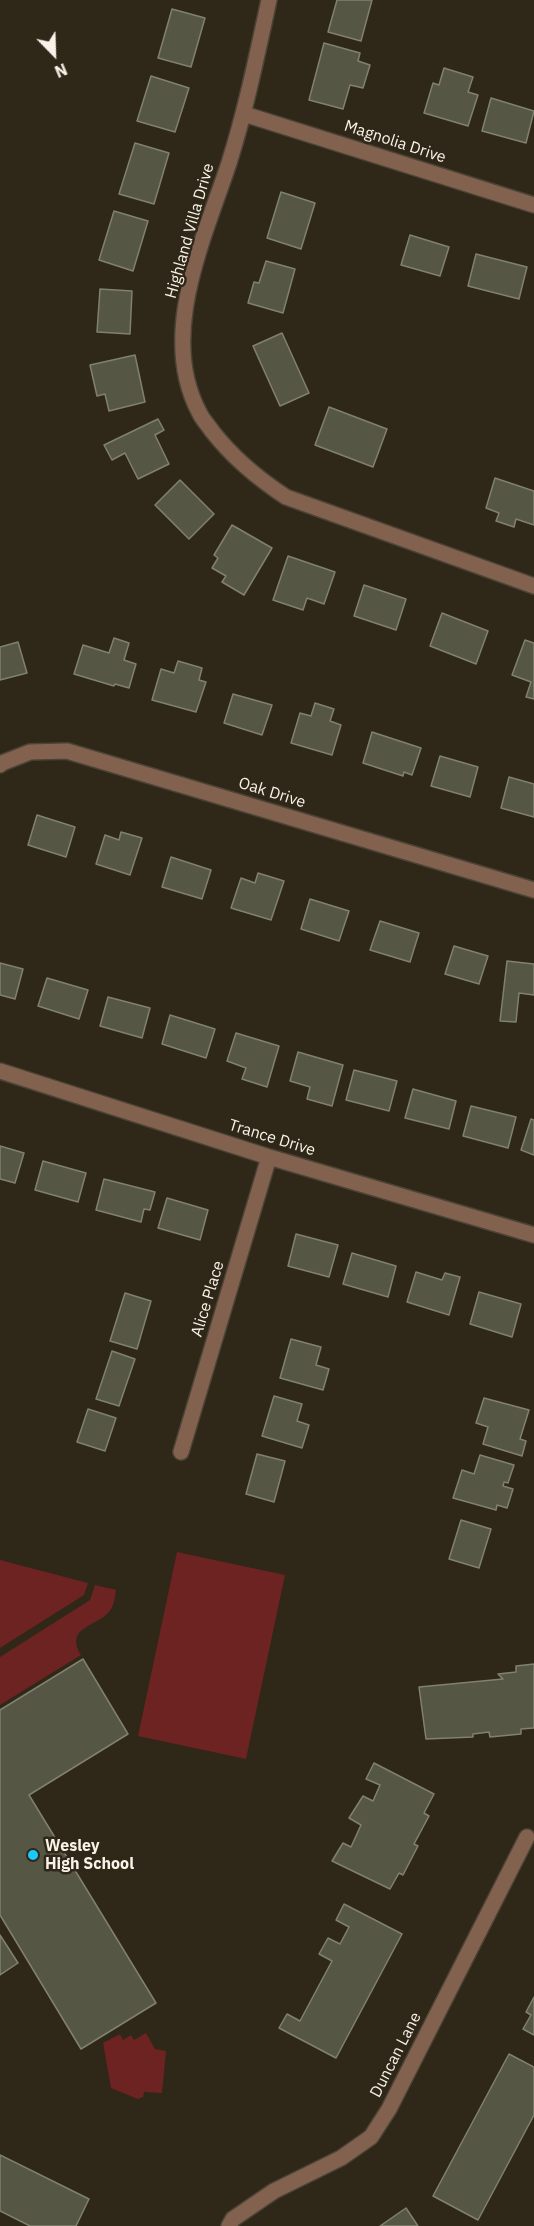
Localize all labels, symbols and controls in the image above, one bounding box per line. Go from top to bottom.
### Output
north arrow [24,24,84,84]
text: N [52,59,70,82]
street label: Magnolia Drive [342,117,448,167]
street label: Highland Villa Drive [162,161,218,301]
street label: Oak Drive [236,774,308,812]
street label: Trance Drive [226,1116,318,1160]
street label: Alice Place [187,1259,229,1339]
place label: Wesley High School [45,1836,134,1874]
marker: Wesley High School [26,1848,40,1862]
street label: Duncan Lane [366,2009,426,2101]

